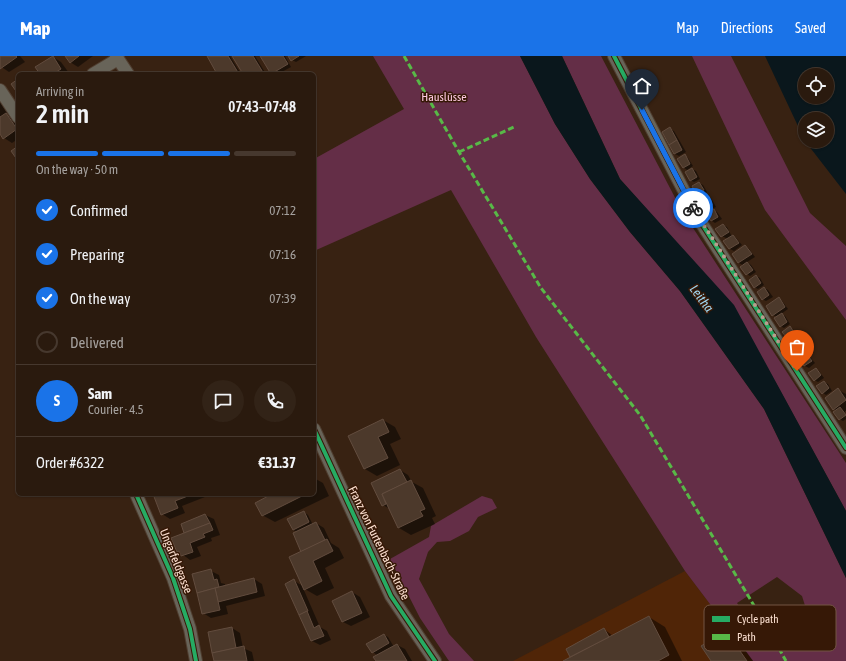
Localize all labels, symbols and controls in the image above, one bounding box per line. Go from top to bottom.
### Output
text: Map [20,17,51,39]
text: Map [676,20,699,36]
text: Directions [721,20,773,36]
text: Saved [795,20,826,36]
map controls [798,68,834,148]
button: locate [798,68,834,104]
pin [625,69,659,110]
icon: home [631,75,653,97]
text: Arriving in [36,84,84,99]
park label: Hauslüsse [421,90,467,104]
text: 07:43–07:48 [228,98,296,115]
text: 2 min [36,99,89,129]
button: layers [798,112,834,148]
text: On the way · 50 m [36,162,118,177]
courier [673,188,713,228]
icon: bike [682,197,704,219]
icon: check [36,199,58,221]
text: Confirmed [70,202,128,219]
text: 07:12 [269,203,296,218]
icon: check [36,243,58,265]
text: Preparing [70,246,124,263]
text: 07:16 [269,247,296,262]
water label: Leitha [687,282,717,315]
icon: check [36,287,58,309]
text: On the way [70,290,131,307]
text: 07:39 [269,291,296,306]
pin [780,330,814,371]
text: Delivered [70,334,124,351]
icon: bag [786,336,808,358]
button: chat [202,380,244,422]
button: phone [254,380,296,422]
text: Sam [88,385,112,402]
text: S [54,392,60,409]
text: Courier · 4.5 [88,402,144,417]
text: Order #6322 [36,454,104,471]
text: €31.37 [258,454,296,471]
street label: Franz von Furtenbach-Straße [345,484,413,602]
street label: Ungarfeldgasse [157,527,195,595]
legend [704,605,836,651]
text: Cycle path [737,613,779,625]
text: Path [737,631,756,643]

